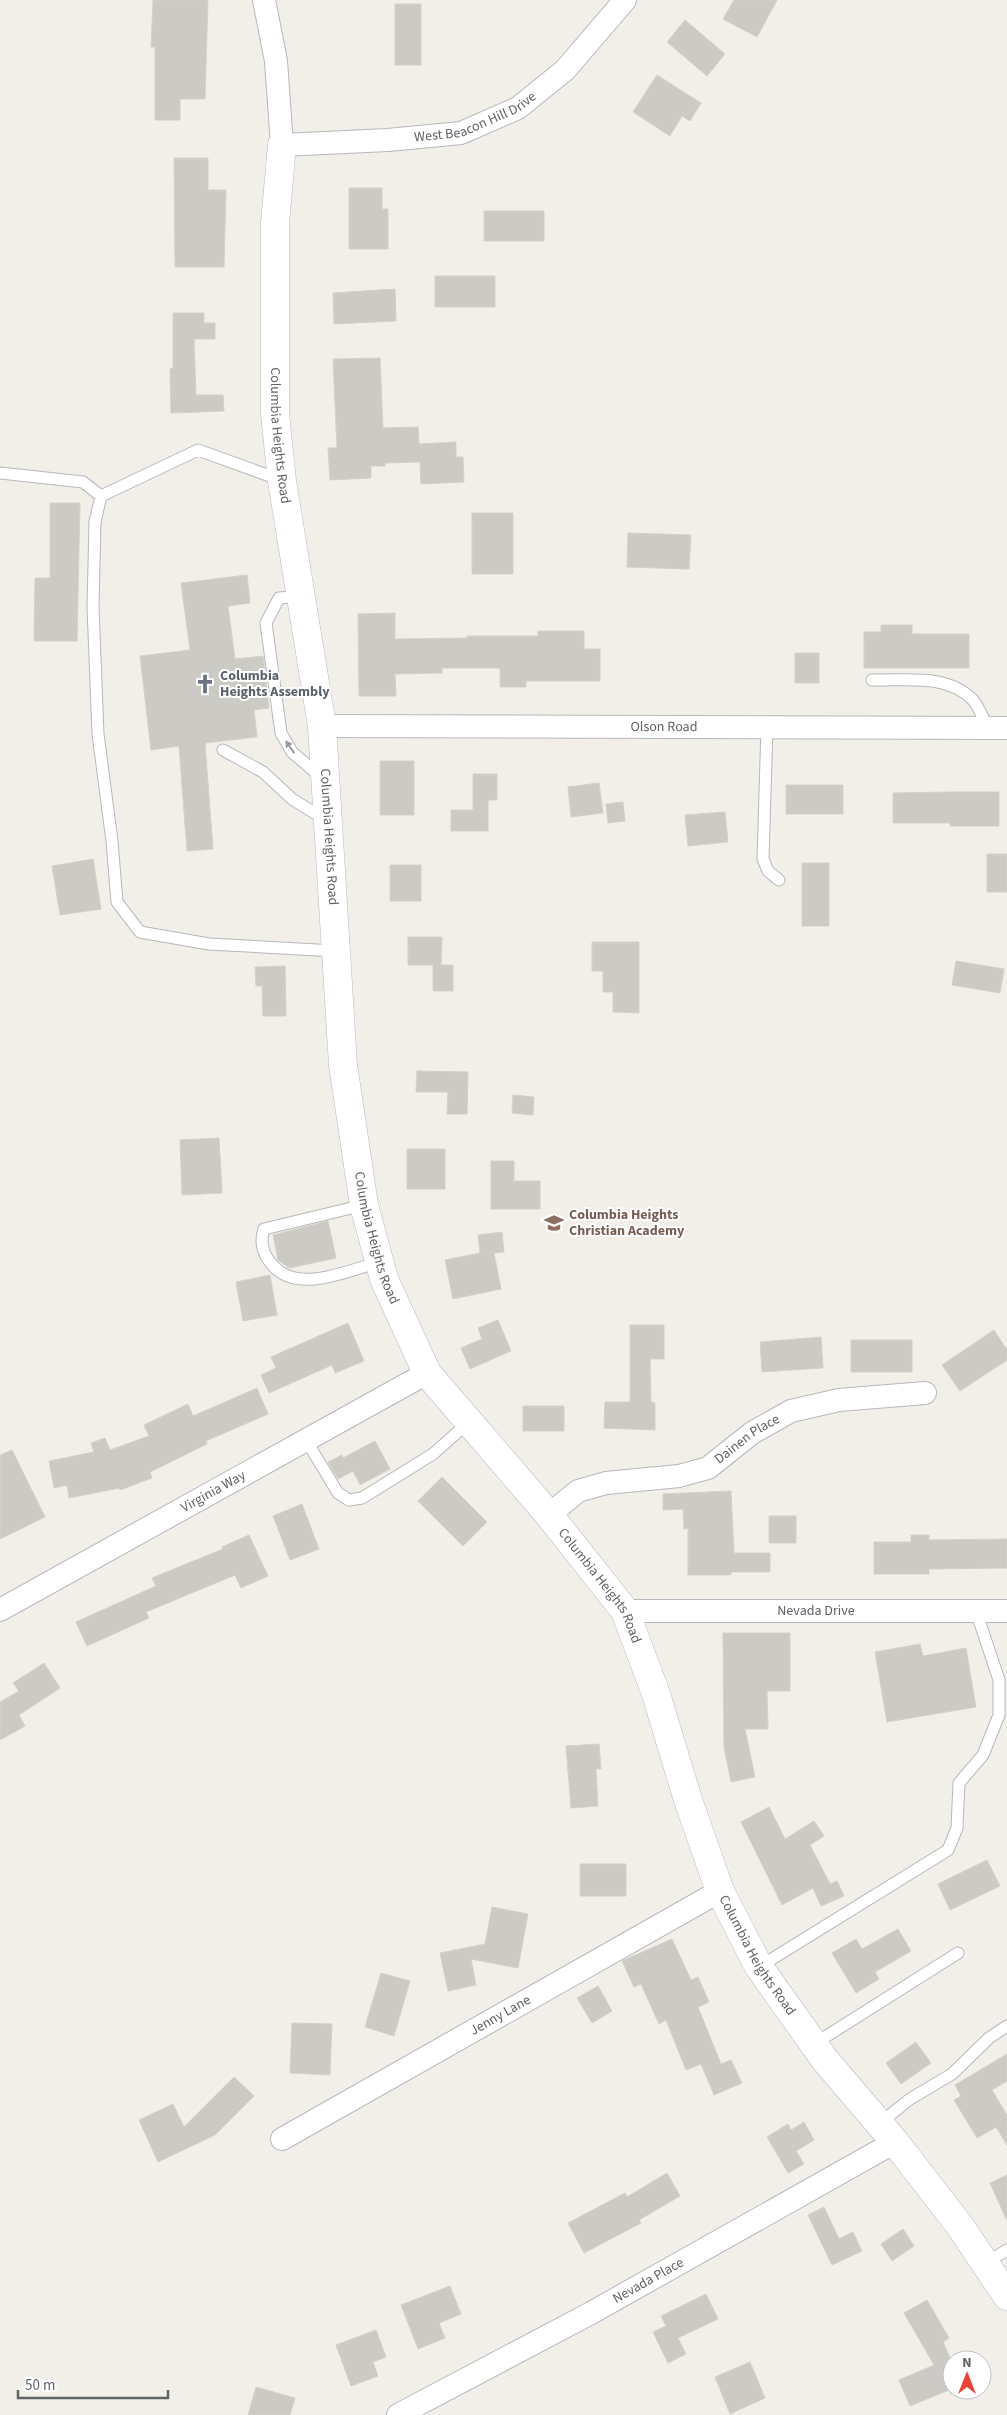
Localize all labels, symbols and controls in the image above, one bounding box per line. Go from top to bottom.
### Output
street label: West Beacon Hill Drive [413,87,541,147]
street label: Columbia Heights Road [265,367,296,505]
place label: Columbia Heights Assembly [220,666,330,702]
church icon: Columbia Heights Assembly [194,673,216,695]
street label: Olson Road [631,717,697,737]
one-way arrow [285,740,295,754]
street label: Columbia Heights Road [315,768,343,906]
street label: Columbia Heights Road [349,1170,404,1307]
place label: Columbia Heights Christian Academy [569,1205,685,1241]
school or university icon: Columbia Heights Christian Academy [543,1212,565,1234]
street label: Dainen Place [710,1409,784,1469]
street label: Virginia Way [177,1465,250,1518]
street label: Columbia Heights Road [553,1524,646,1646]
street label: Nevada Drive [777,1601,855,1621]
street label: Columbia Heights Road [714,1892,800,2020]
street label: Jenny Lane [466,1990,534,2041]
street label: Nevada Place [609,2253,688,2309]
north arrow [942,2350,992,2400]
text: N [962,2353,972,2373]
scale bar [18,2368,168,2400]
text: 50 m [25,2375,55,2396]

